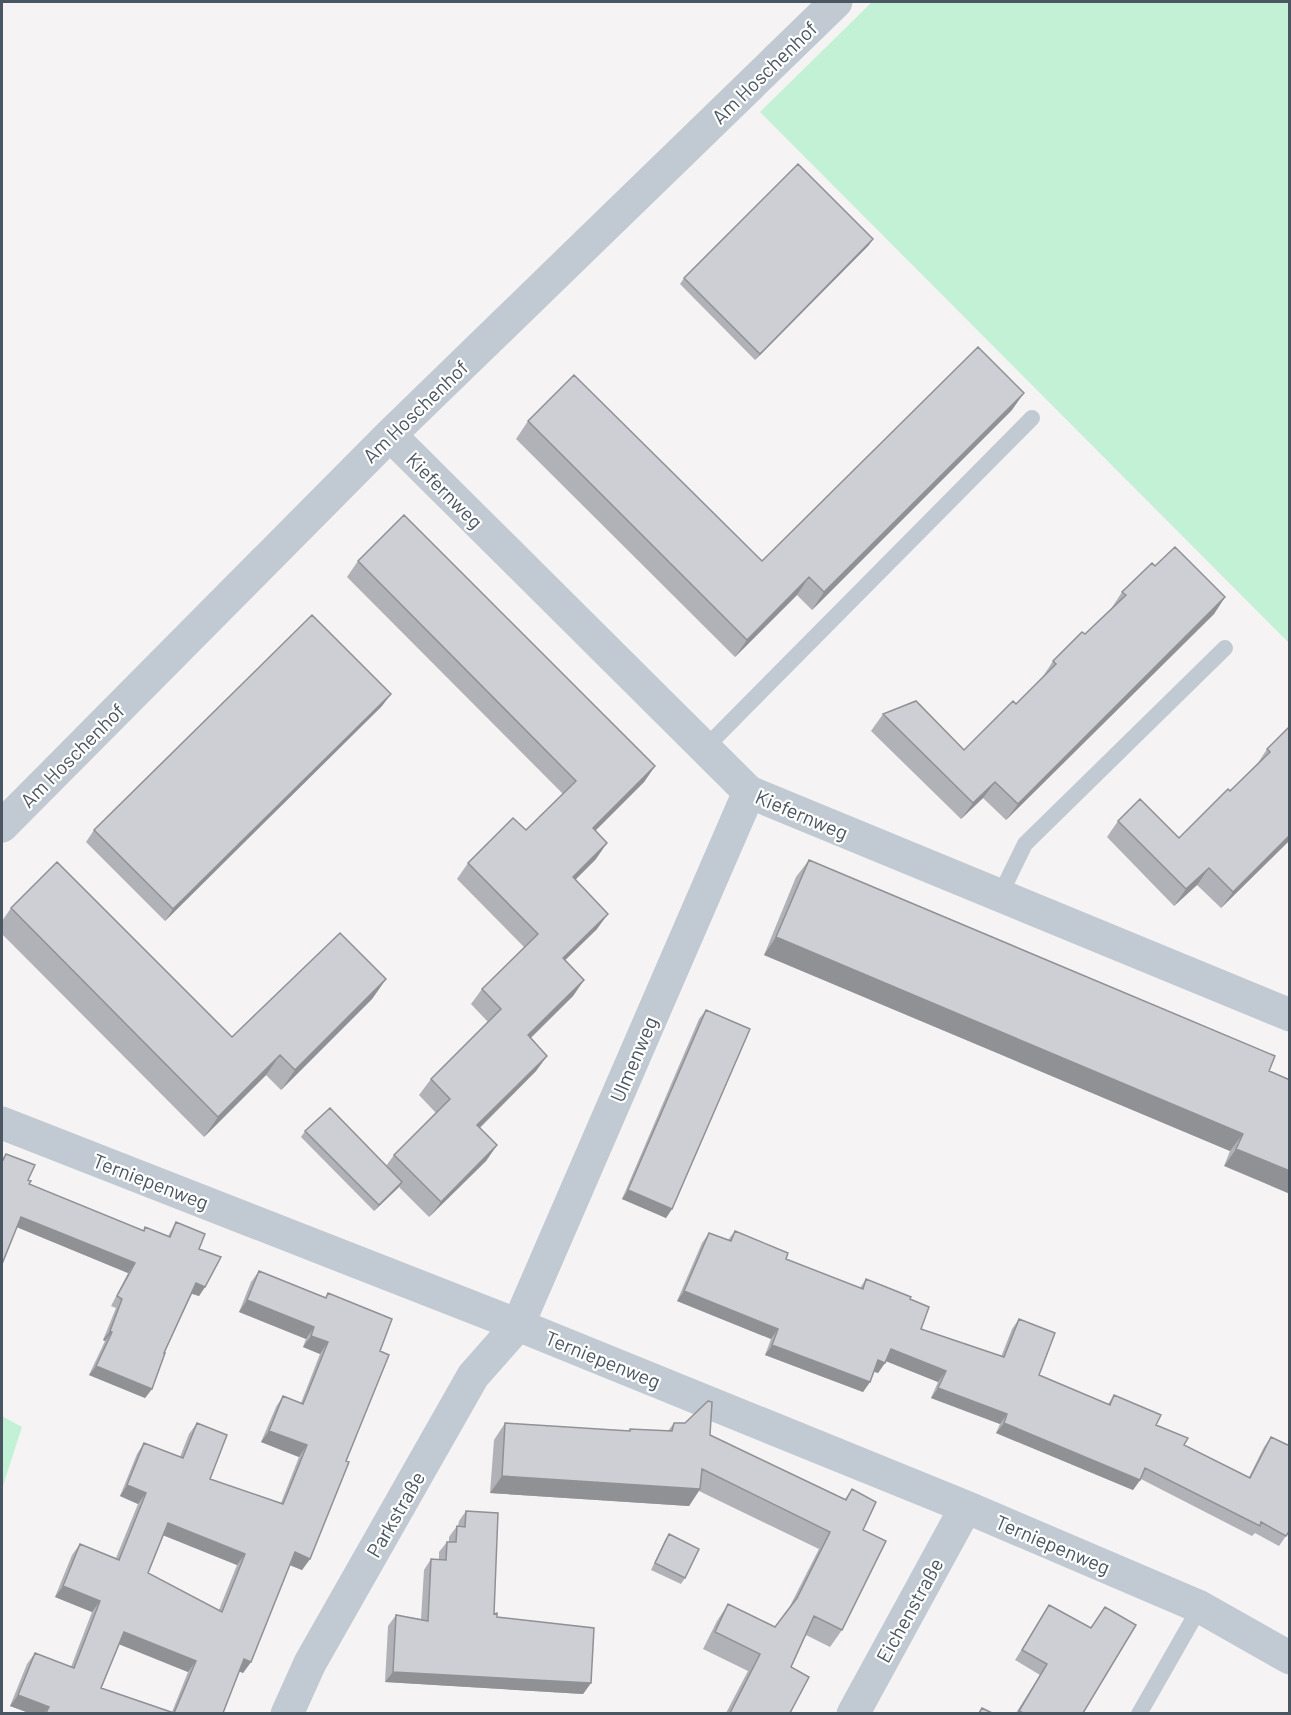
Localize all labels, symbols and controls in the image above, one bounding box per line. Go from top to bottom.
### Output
street label: Am Hoschenhof [706,16,822,128]
street label: Am Hoschenhof [357,355,473,467]
street label: Kiefernweg [402,447,488,533]
street label: Am Hoschenhof [15,698,129,812]
street label: Kiefernweg [752,784,852,844]
street label: Ulmenweg [604,1013,662,1105]
street label: Terniepenweg [90,1148,212,1214]
street label: Terniepenweg [542,1325,664,1393]
street label: Parkstraße [361,1467,429,1561]
street label: Terniepenweg [992,1509,1114,1579]
street label: Eichenstraße [870,1554,948,1666]

